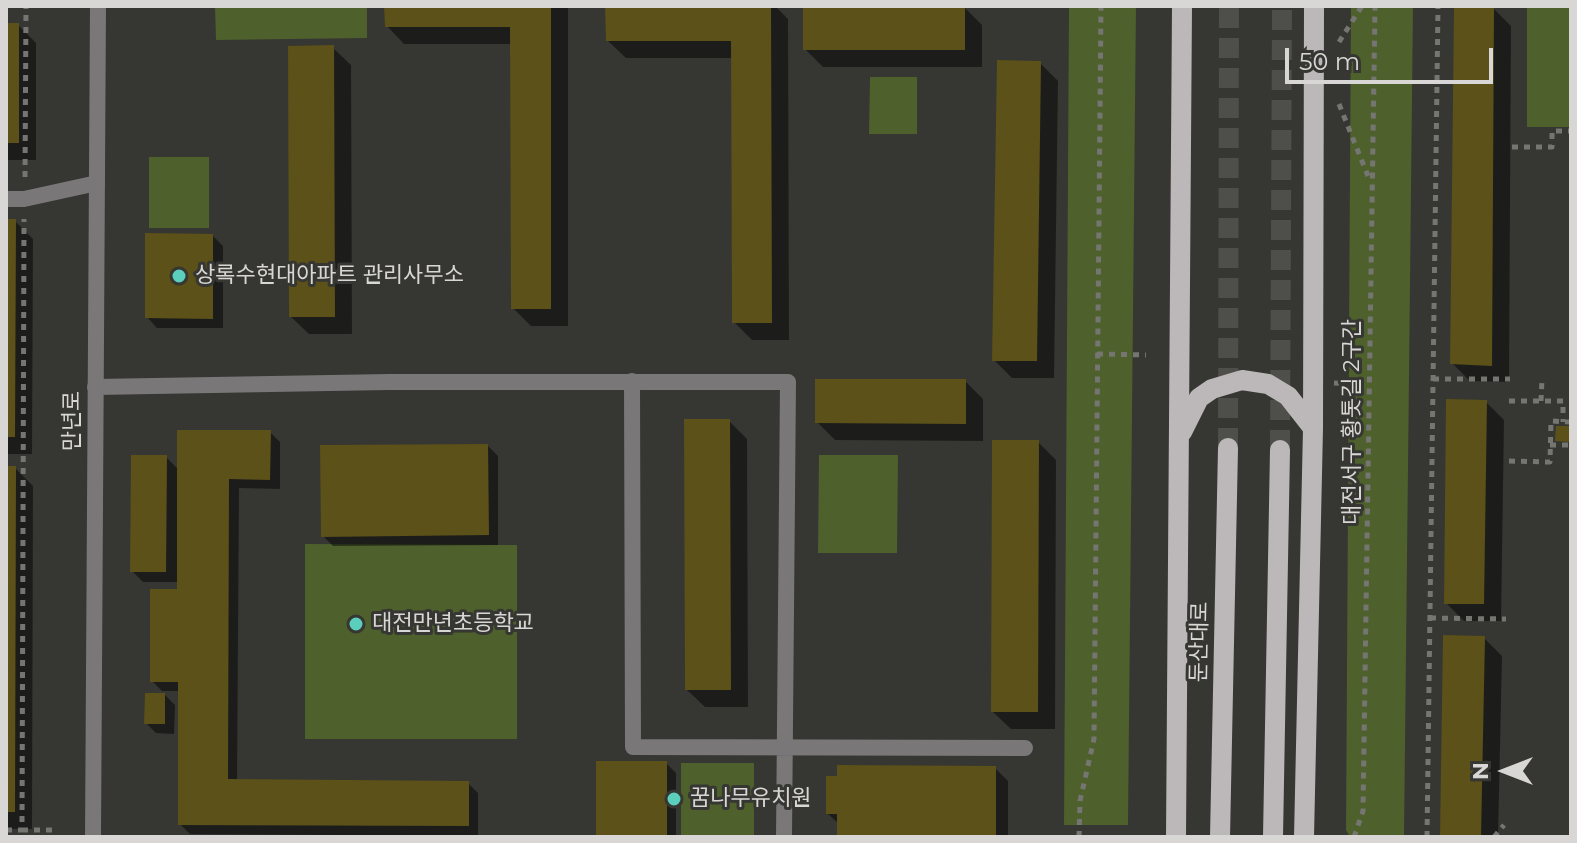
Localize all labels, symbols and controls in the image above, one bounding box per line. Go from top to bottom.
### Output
scale bar [1289,32,1497,82]
text: 50 m [1299,47,1360,76]
place label: 상록수현대아파트 관리사무소 [195,263,464,289]
marker: 상록수현대아파트 관리사무소 [170,267,188,285]
street label: 대전서구 황톳길 2구간 [1340,319,1366,525]
street label: 만년로 [60,391,86,451]
street label: 둔산대로 [1186,601,1214,683]
place label: 대전만년초등학교 [372,611,534,637]
marker: 대전만년초등학교 [347,615,365,633]
north arrow [1465,731,1545,811]
text: N [1467,762,1494,780]
place label: 꿈나무유치원 [690,786,811,812]
marker: 꿈나무유치원 [665,790,683,808]

